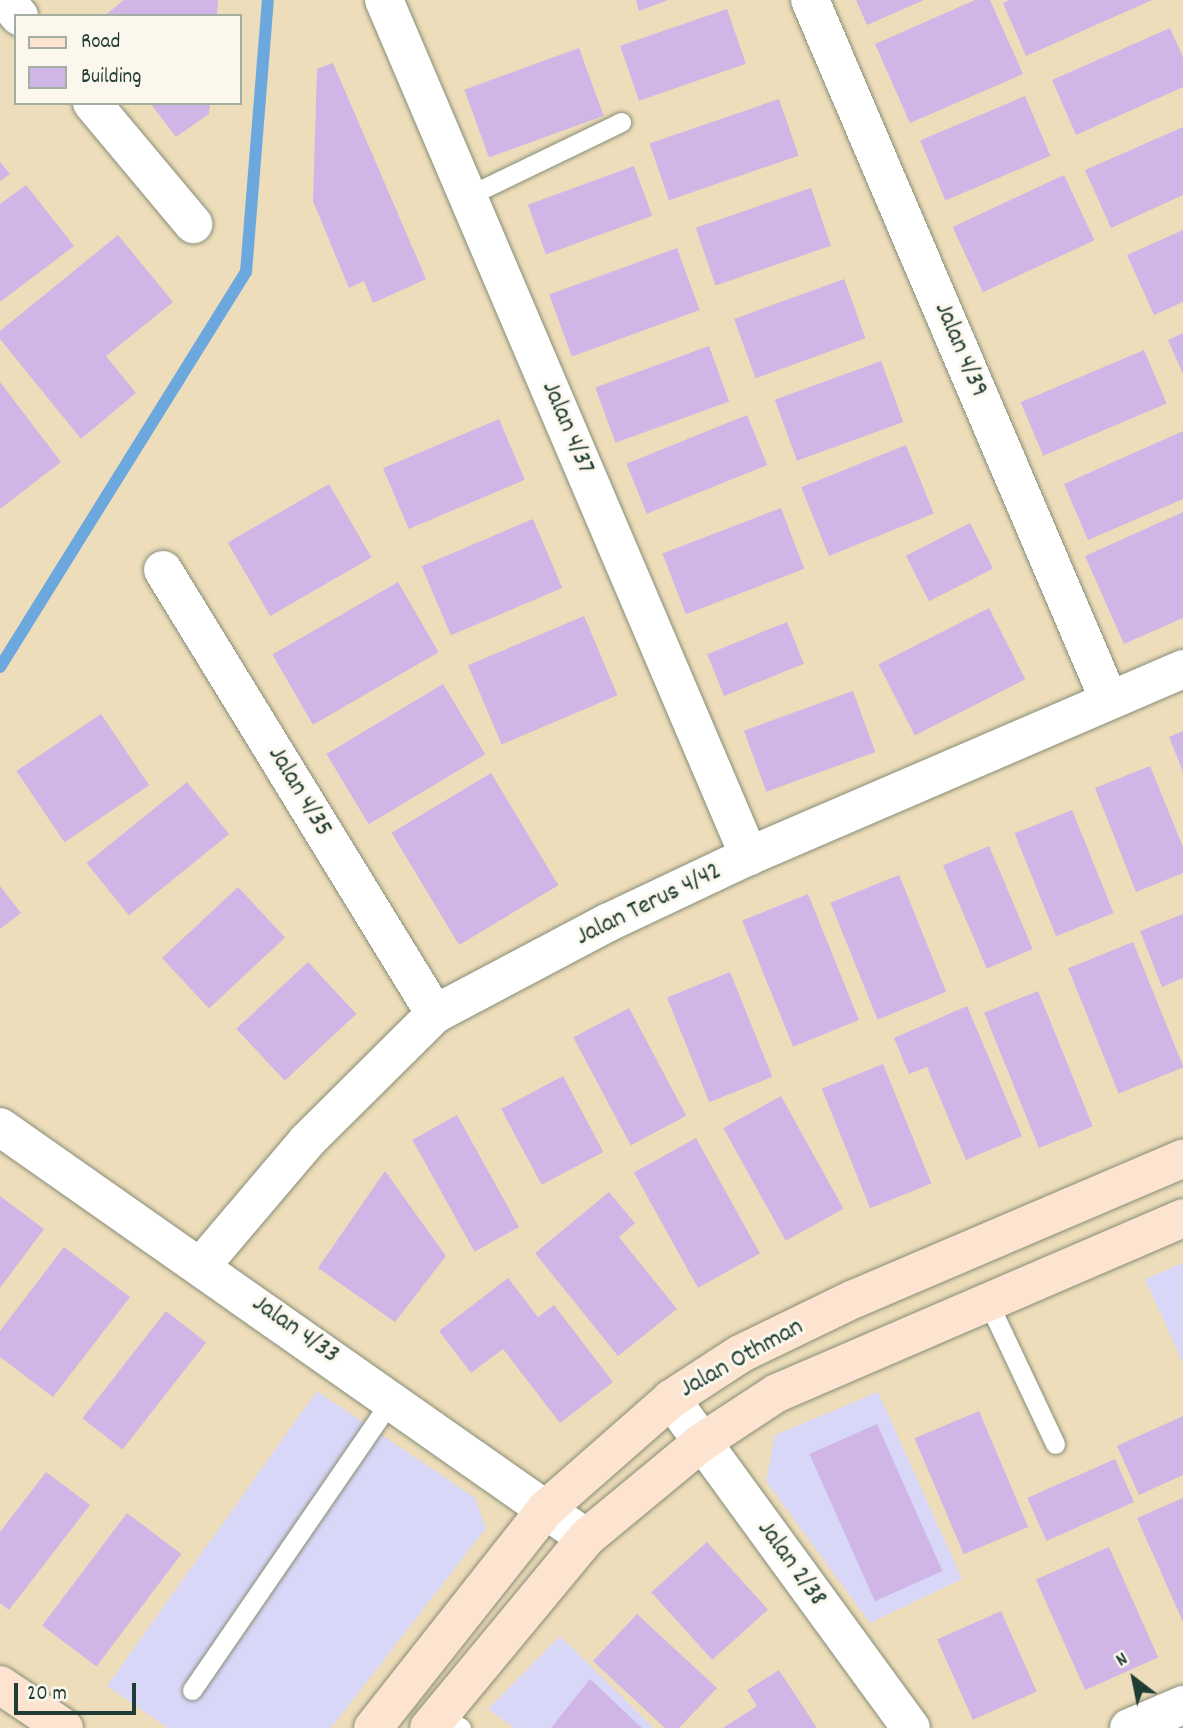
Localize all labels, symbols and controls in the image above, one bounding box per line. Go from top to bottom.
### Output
legend [14,14,242,105]
text: Road [81,28,120,58]
text: Building [81,63,141,93]
street label: Jalan 4/39 [926,298,994,402]
street label: Jalan 4/37 [534,377,600,479]
street label: Jalan 4/35 [260,741,338,843]
street label: Jalan Terus 4/42 [571,856,727,954]
street label: Jalan 4/33 [245,1289,345,1371]
street label: Jalan Othman [675,1312,809,1406]
street label: Jalan 2/38 [749,1515,833,1613]
north arrow [1099,1644,1169,1714]
text: N [1111,1647,1134,1675]
scale bar [18,1668,140,1712]
text: 20 m [27,1680,67,1710]

